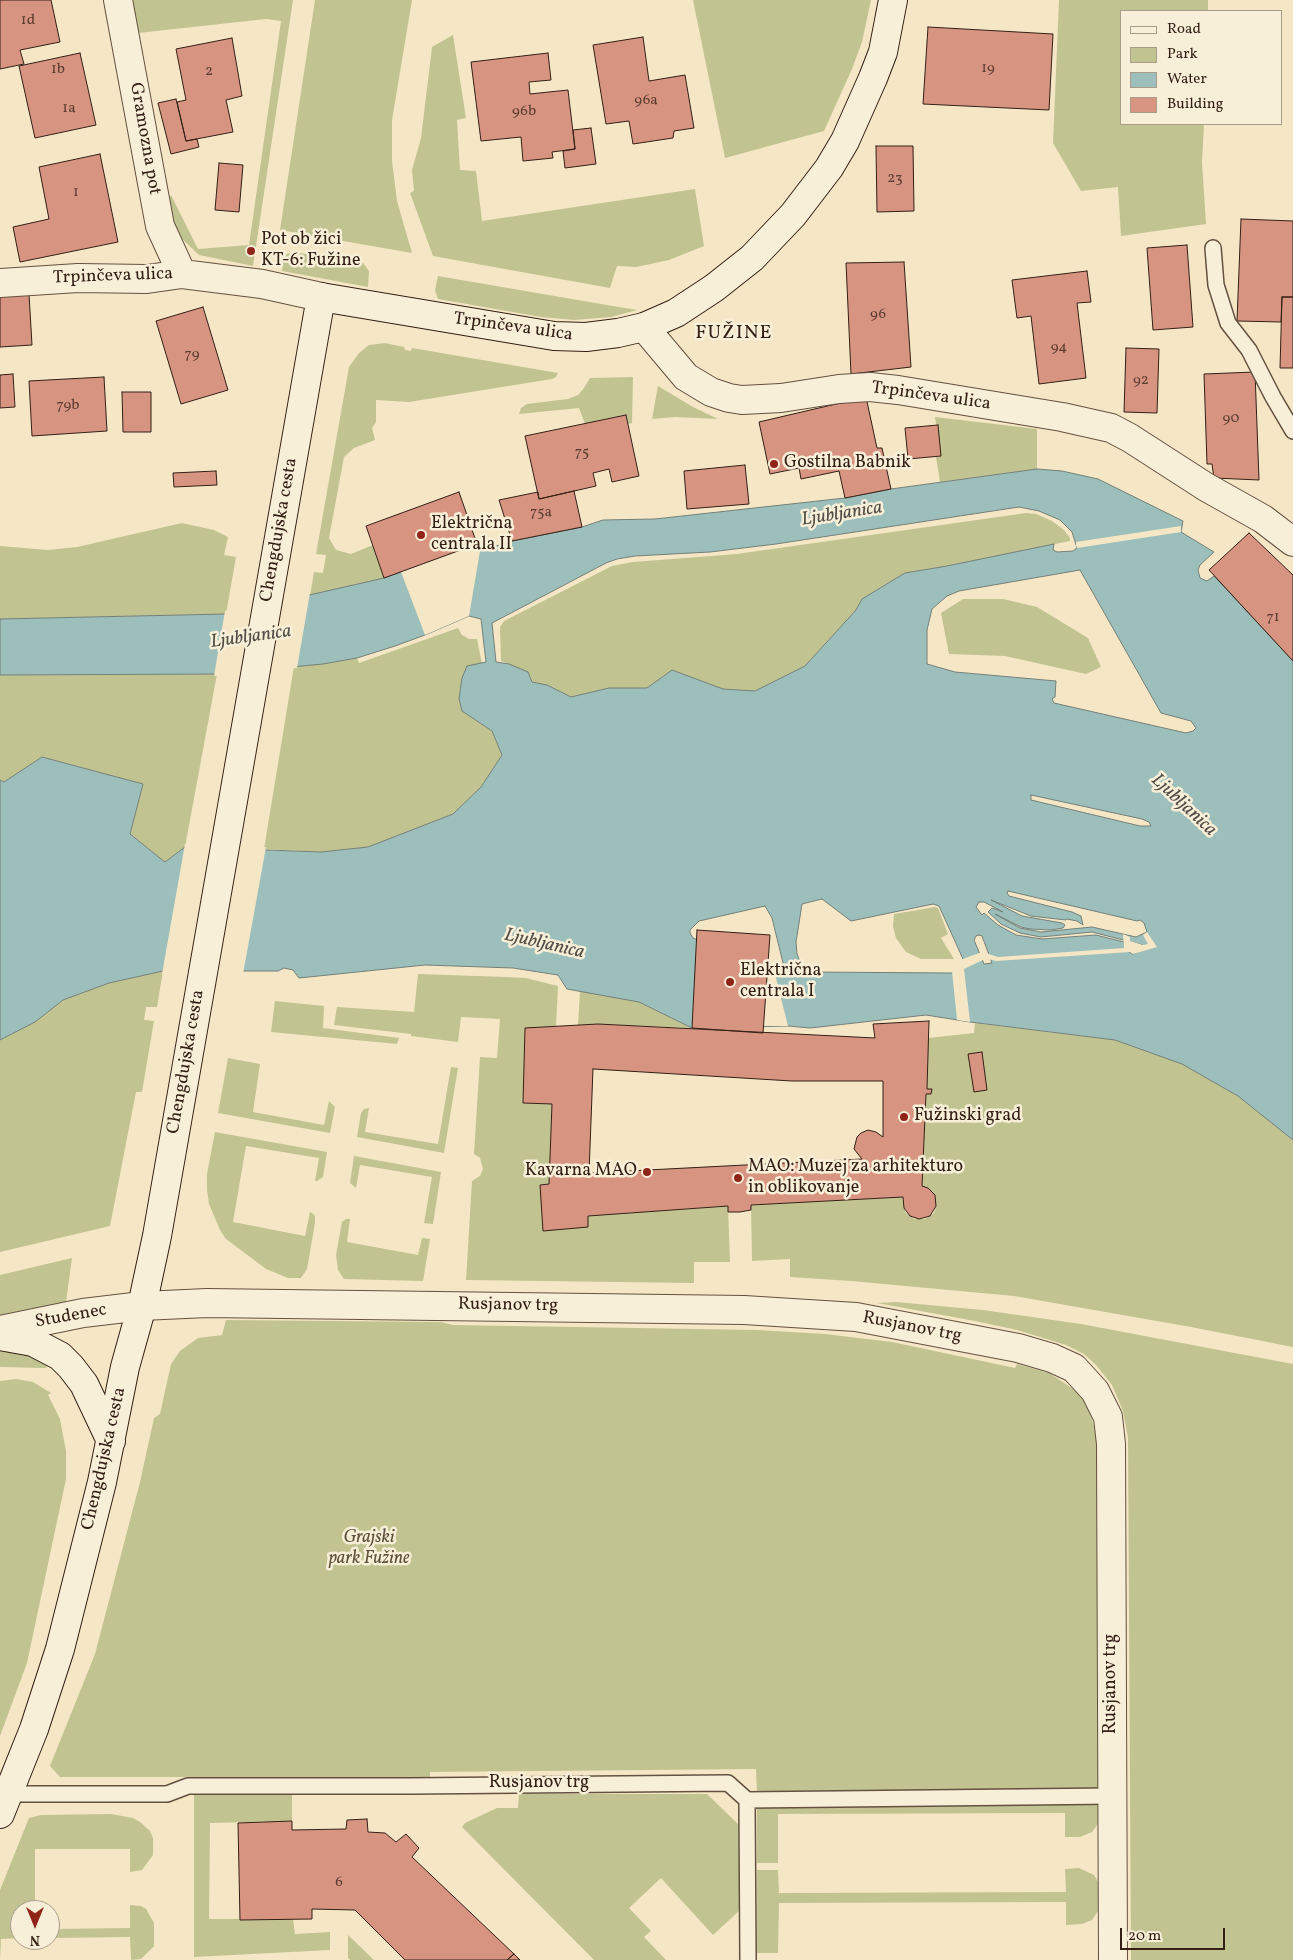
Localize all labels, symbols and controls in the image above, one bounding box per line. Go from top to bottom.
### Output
legend [1120,10,1283,125]
house number: 1d [21,12,35,30]
text: Road [1167,19,1201,40]
text: Park [1167,44,1198,65]
house number: 19 [981,60,995,78]
house number: 1b [51,61,65,79]
house number: 2 [205,63,213,81]
text: Water [1167,69,1207,90]
street label: Gramozna pot [123,81,165,197]
house number: 96a [634,92,658,110]
text: Building [1167,94,1223,115]
house number: 1a [62,100,76,118]
house number: 96b [512,103,536,121]
house number: 23 [887,170,903,188]
house number: 1 [73,184,79,202]
place label: Pot ob žici KT-6: Fužine [261,230,360,272]
marker: Pot ob žici KT-6: Fužine [245,245,257,257]
street label: Trpinčeva ulica [53,264,173,290]
house number: 96 [870,306,886,324]
street label: Trpinčeva ulica [452,309,574,347]
district label: FUŽINE [695,322,773,346]
house number: 94 [1051,339,1067,357]
house number: 79 [185,346,199,364]
house number: 92 [1133,372,1149,390]
street label: Trpinčeva ulica [870,378,992,416]
house number: 79b [56,397,80,415]
house number: 90 [1222,410,1240,428]
house number: 75 [575,444,589,462]
place label: Gostilna Babnik [784,453,911,475]
street label: Chengdujska cesta [257,456,303,604]
marker: Gostilna Babnik [768,458,780,470]
water label: Ljubljanica [800,497,884,533]
house number: 75a [530,504,552,522]
place label: Električna centrala II [431,514,513,556]
marker: Električna centrala II [415,529,427,541]
house number: 71 [1266,609,1280,627]
water label: Ljubljanica [209,621,293,655]
water label: Ljubljanica [1145,770,1221,842]
water label: Ljubljanica [502,925,586,965]
place label: Električna centrala I [740,961,822,1004]
marker: Električna centrala I [724,976,736,988]
street label: Chengdujska cesta [164,988,210,1136]
place label: Fužinski grad [914,1106,1021,1128]
marker: Fužinski grad [898,1111,910,1123]
place label: MAO: Muzej za arhitekturo in oblikovanje [748,1157,963,1200]
place label: Kavarna MAO [525,1161,637,1183]
marker: Kavarna MAO [641,1166,653,1178]
marker: MAO: Muzej za arhitekturo in oblikovanje [732,1172,744,1184]
street label: Rusjanov trg [458,1294,558,1318]
street label: Studenec [33,1300,109,1334]
street label: Rusjanov trg [861,1308,963,1348]
street label: Chengdujska cesta [78,1385,132,1533]
park label: Grajski park Fužine [328,1528,410,1570]
street label: Rusjanov trg [1101,1634,1123,1734]
street label: Rusjanov trg [489,1773,589,1795]
house number: 6 [335,1874,343,1892]
north arrow [10,1900,60,1950]
scale bar [1123,1918,1228,1950]
text: 20 m [1128,1926,1161,1947]
text: N [30,1930,40,1949]

